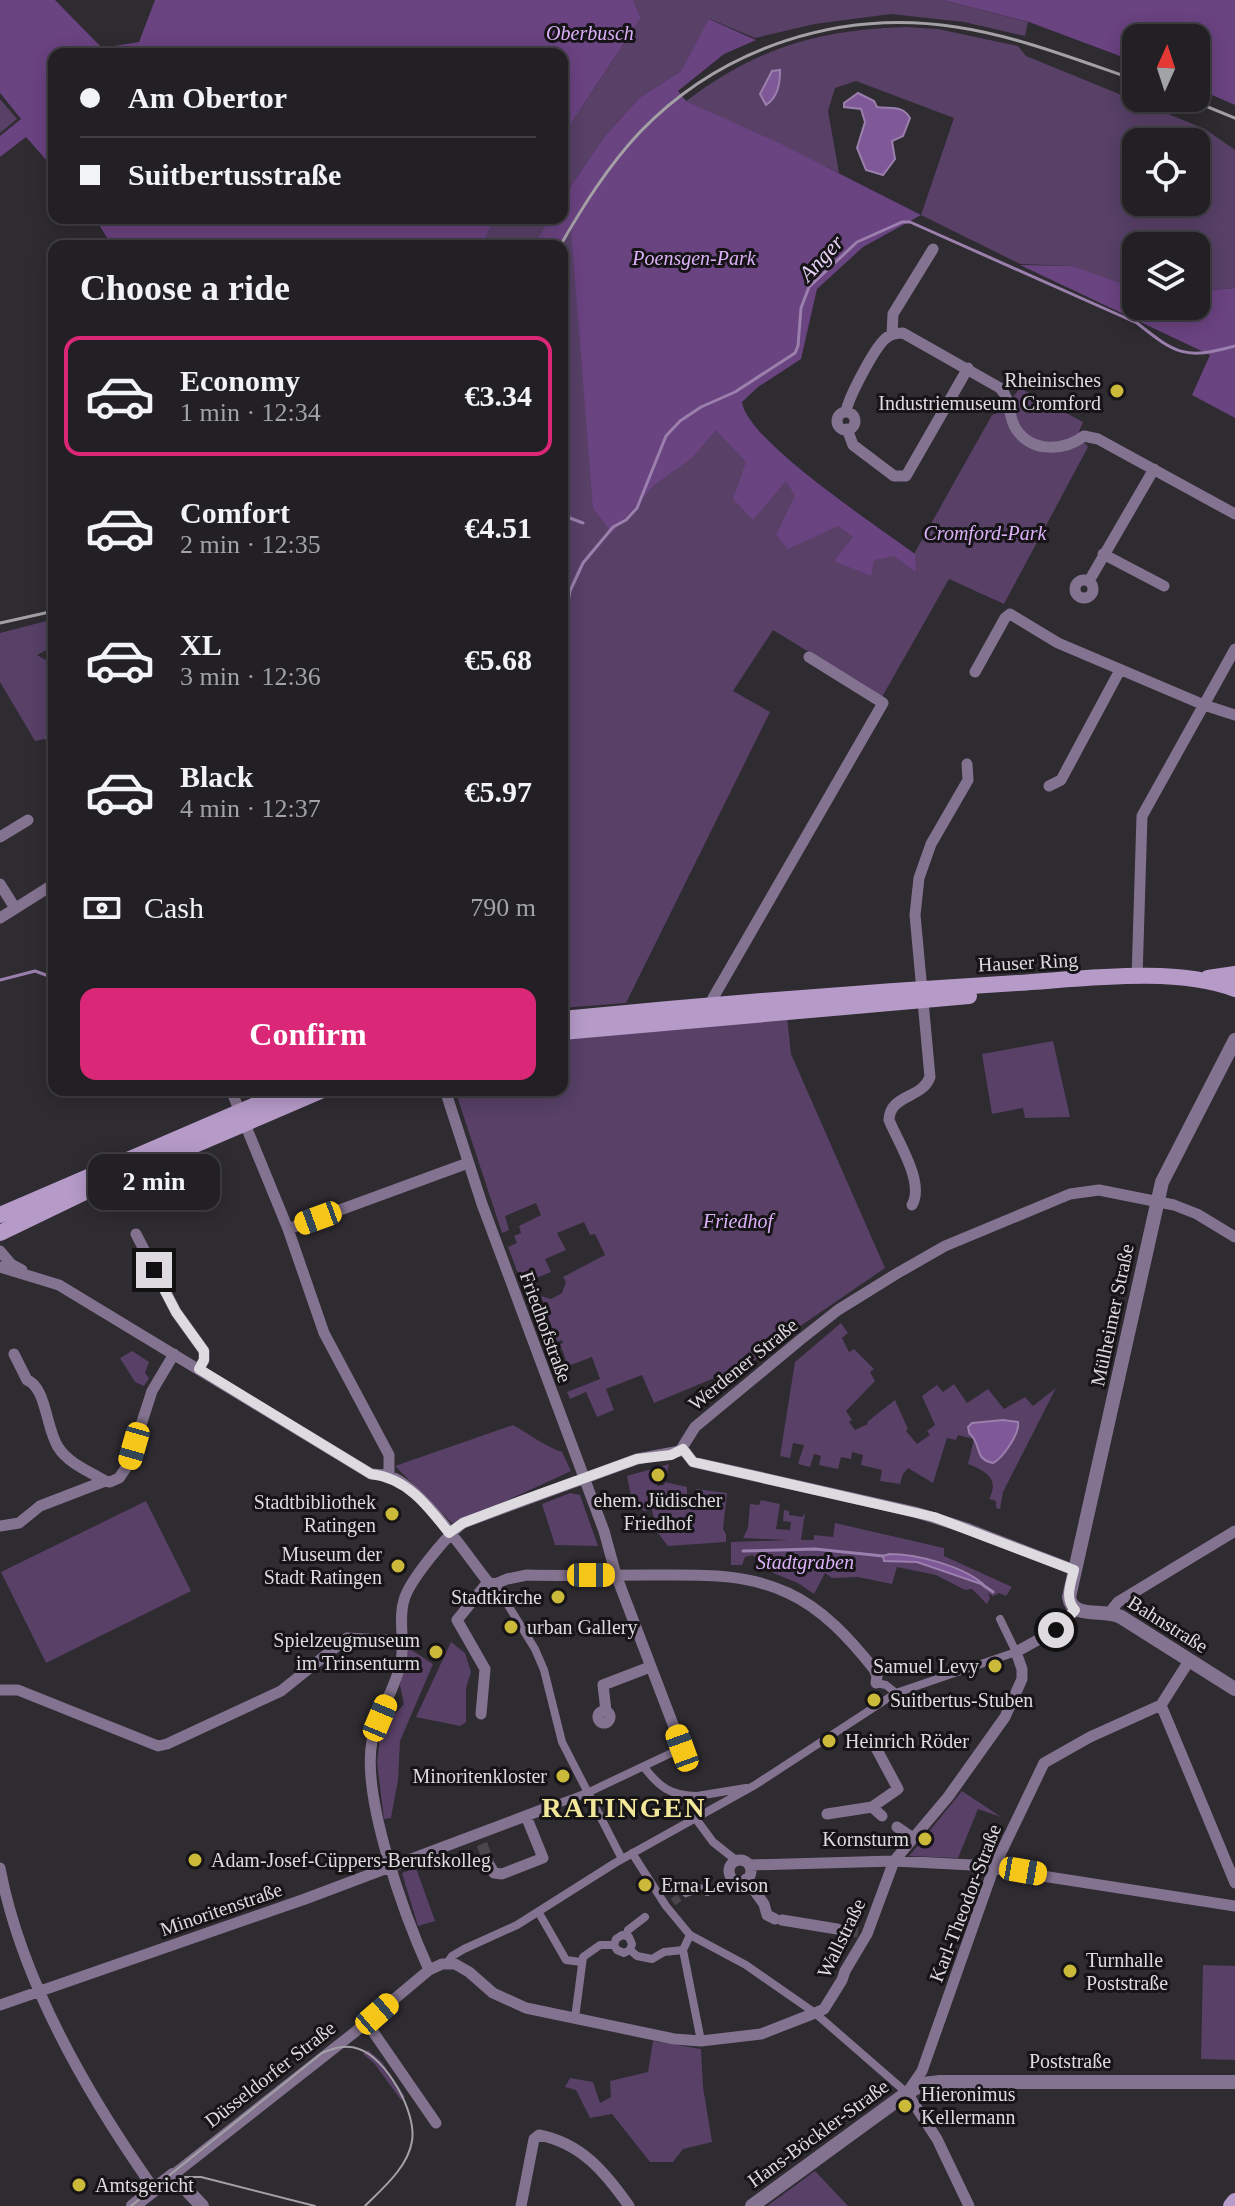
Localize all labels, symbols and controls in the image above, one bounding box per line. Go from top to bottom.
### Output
park label: Oberbusch [546,22,634,44]
north arrow [1122,24,1210,112]
map controls [1122,24,1210,320]
text: Am Obertor [128,81,287,114]
button: locate [1122,128,1210,216]
text: Suitbertusstraße [128,158,341,191]
water label: Anger [792,229,849,288]
button: layers [1122,232,1210,320]
park label: Poensgen-Park [631,247,757,270]
text: Choose a ride [80,268,290,308]
icon: car [84,360,156,432]
text: Economy [180,364,300,397]
place label: Rheinisches Industriemuseum Cromford [878,369,1101,414]
text: €3.34 [465,379,532,412]
marker: Rheinisches Industriemuseum Cromford [1108,382,1126,400]
text: 1 min · 12:34 [180,398,321,427]
icon: car [84,492,156,564]
text: Comfort [180,496,290,529]
text: €4.51 [465,511,532,544]
park label: Cromford-Park [924,522,1048,545]
text: 2 min · 12:35 [180,530,321,559]
icon: car [84,624,156,696]
text: XL [180,628,222,661]
text: €5.68 [465,643,532,676]
text: 3 min · 12:36 [180,662,321,691]
icon: car [84,756,156,828]
text: Black [180,760,253,793]
text: €5.97 [465,775,532,808]
text: 4 min · 12:37 [180,794,321,823]
icon: cash [80,886,124,930]
text: Cash [144,891,204,924]
text: 790 m [470,893,536,922]
street label: Hauser Ring [977,948,1079,977]
button: Confirm [80,988,536,1080]
callout: 2 min [88,1154,220,1210]
text: 2 min [123,1167,185,1196]
car [291,1199,345,1237]
park label: Friedhof [702,1210,775,1233]
street label: Mülheimer Straße [1086,1242,1138,1388]
route end [136,1252,172,1288]
street label: Friedhofstraße [516,1268,576,1386]
street label: Werdener Straße [684,1313,802,1415]
car [116,1420,152,1472]
marker: ehem. Jüdischer Friedhof [649,1466,667,1484]
place label: ehem. Jüdischer Friedhof [594,1489,723,1534]
place label: Stadtbibliothek Ratingen [254,1491,376,1537]
marker: Stadtbibliothek Ratingen [383,1505,401,1523]
place label: Museum der Stadt Ratingen [264,1543,382,1589]
park label: Stadtgraben [756,1551,854,1574]
marker: Museum der Stadt Ratingen [389,1557,407,1575]
car [567,1563,615,1587]
place label: Stadtkirche [451,1586,542,1608]
marker: Stadtkirche [549,1588,567,1606]
street label: Bahnstraße [1124,1591,1212,1657]
route start [1038,1612,1074,1648]
place label: urban Gallery [527,1616,638,1639]
marker: urban Gallery [502,1618,520,1636]
place label: Spielzeugmuseum im Trinsenturm [273,1629,420,1674]
marker: Spielzeugmuseum im Trinsenturm [427,1643,445,1661]
place label: Samuel Levy [873,1655,979,1678]
marker: Samuel Levy [986,1657,1004,1675]
place label: Suitbertus-Stuben [890,1689,1033,1711]
car [360,1691,400,1745]
marker: Suitbertus-Stuben [865,1691,883,1709]
car [663,1721,701,1775]
place label: Heinrich Röder [845,1730,969,1752]
marker: Heinrich Röder [820,1732,838,1750]
place label: Minoritenkloster [413,1765,547,1787]
marker: Minoritenkloster [554,1767,572,1785]
district label: RATINGEN [542,1792,706,1823]
street label: Karl-Theodor-Straße [925,1821,1005,1985]
place label: Kornsturm [822,1828,909,1850]
marker: Kornsturm [916,1830,934,1848]
place label: Adam-Josef-Cüppers-Berufskolleg [211,1849,491,1872]
marker: Adam-Josef-Cüppers-Berufskolleg [186,1851,204,1869]
car [997,1855,1049,1887]
place label: Erna Levison [661,1874,768,1896]
marker: Erna Levison [636,1876,654,1894]
street label: Minoritenstraße [157,1878,285,1940]
street label: Wallstraße [812,1895,870,1981]
place label: Turnhalle Poststraße [1086,1949,1168,1994]
marker: Turnhalle Poststraße [1061,1962,1079,1980]
car [351,1989,403,2039]
street label: Düsseldorfer Straße [200,2016,340,2132]
street label: Poststraße [1029,2050,1111,2072]
street label: Hans-Böckler-Straße [743,2075,893,2191]
place label: Hieronimus Kellermann [921,2083,1016,2128]
marker: Hieronimus Kellermann [896,2097,914,2115]
place label: Amtsgericht [95,2174,194,2197]
marker: Amtsgericht [70,2176,88,2194]

